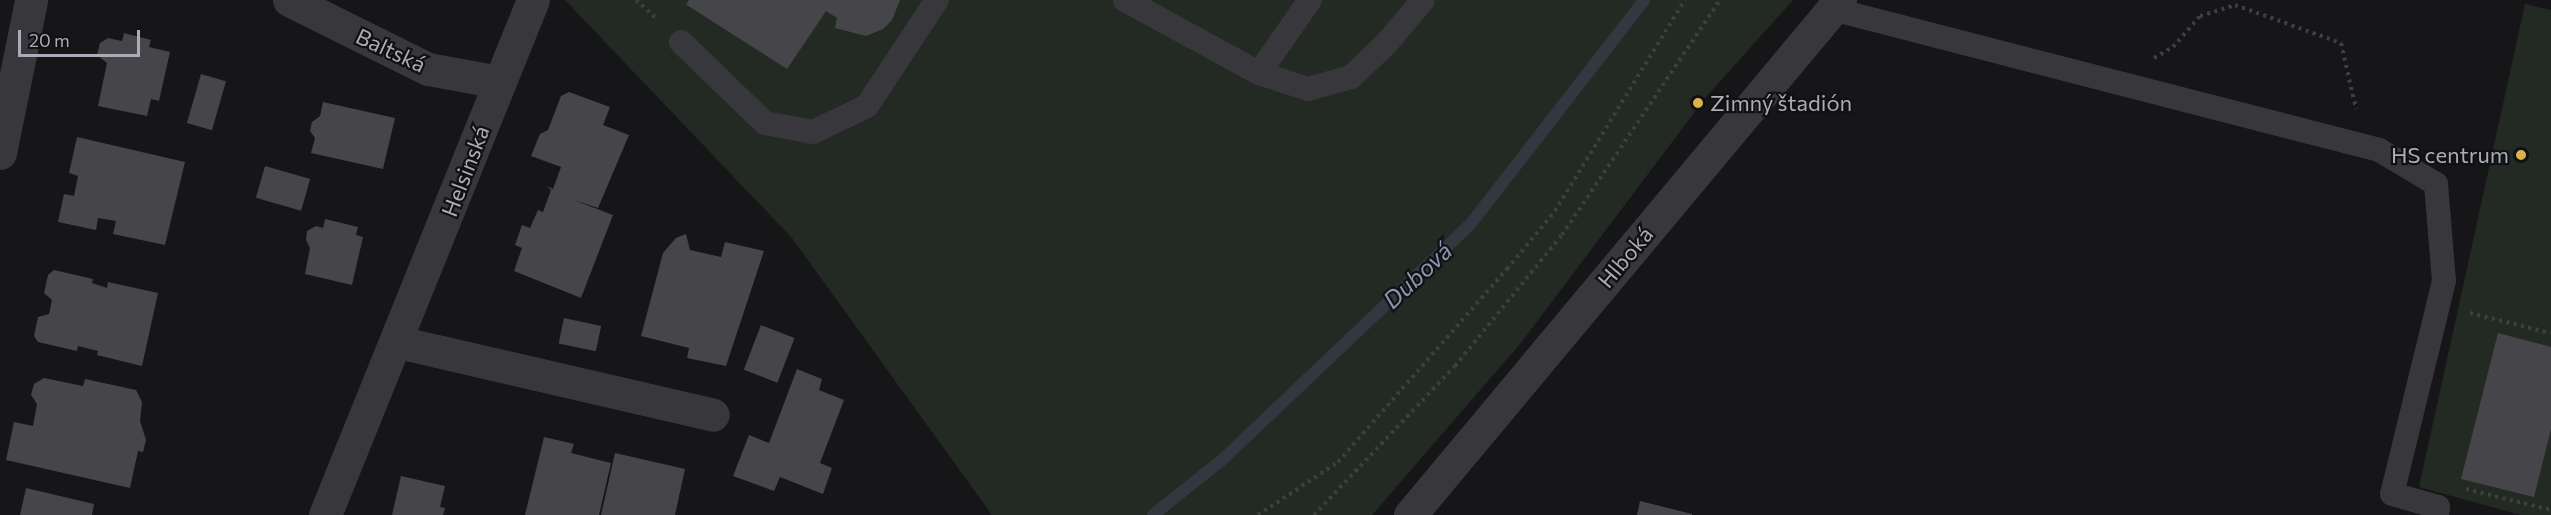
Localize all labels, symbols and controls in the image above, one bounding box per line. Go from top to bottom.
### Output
scale bar [21,18,142,56]
street label: Baltská [352,22,430,78]
text: 20 m [29,29,70,51]
place label: Zimný štadión [1710,90,1852,116]
marker: Zimný štadión [1691,96,1705,110]
street label: Helsinská [436,122,494,220]
place label: HS centrum [2391,142,2509,168]
marker: HS centrum [2514,148,2528,162]
street label: Hlboká [1592,221,1658,293]
water label: Dubová [1377,236,1457,314]

